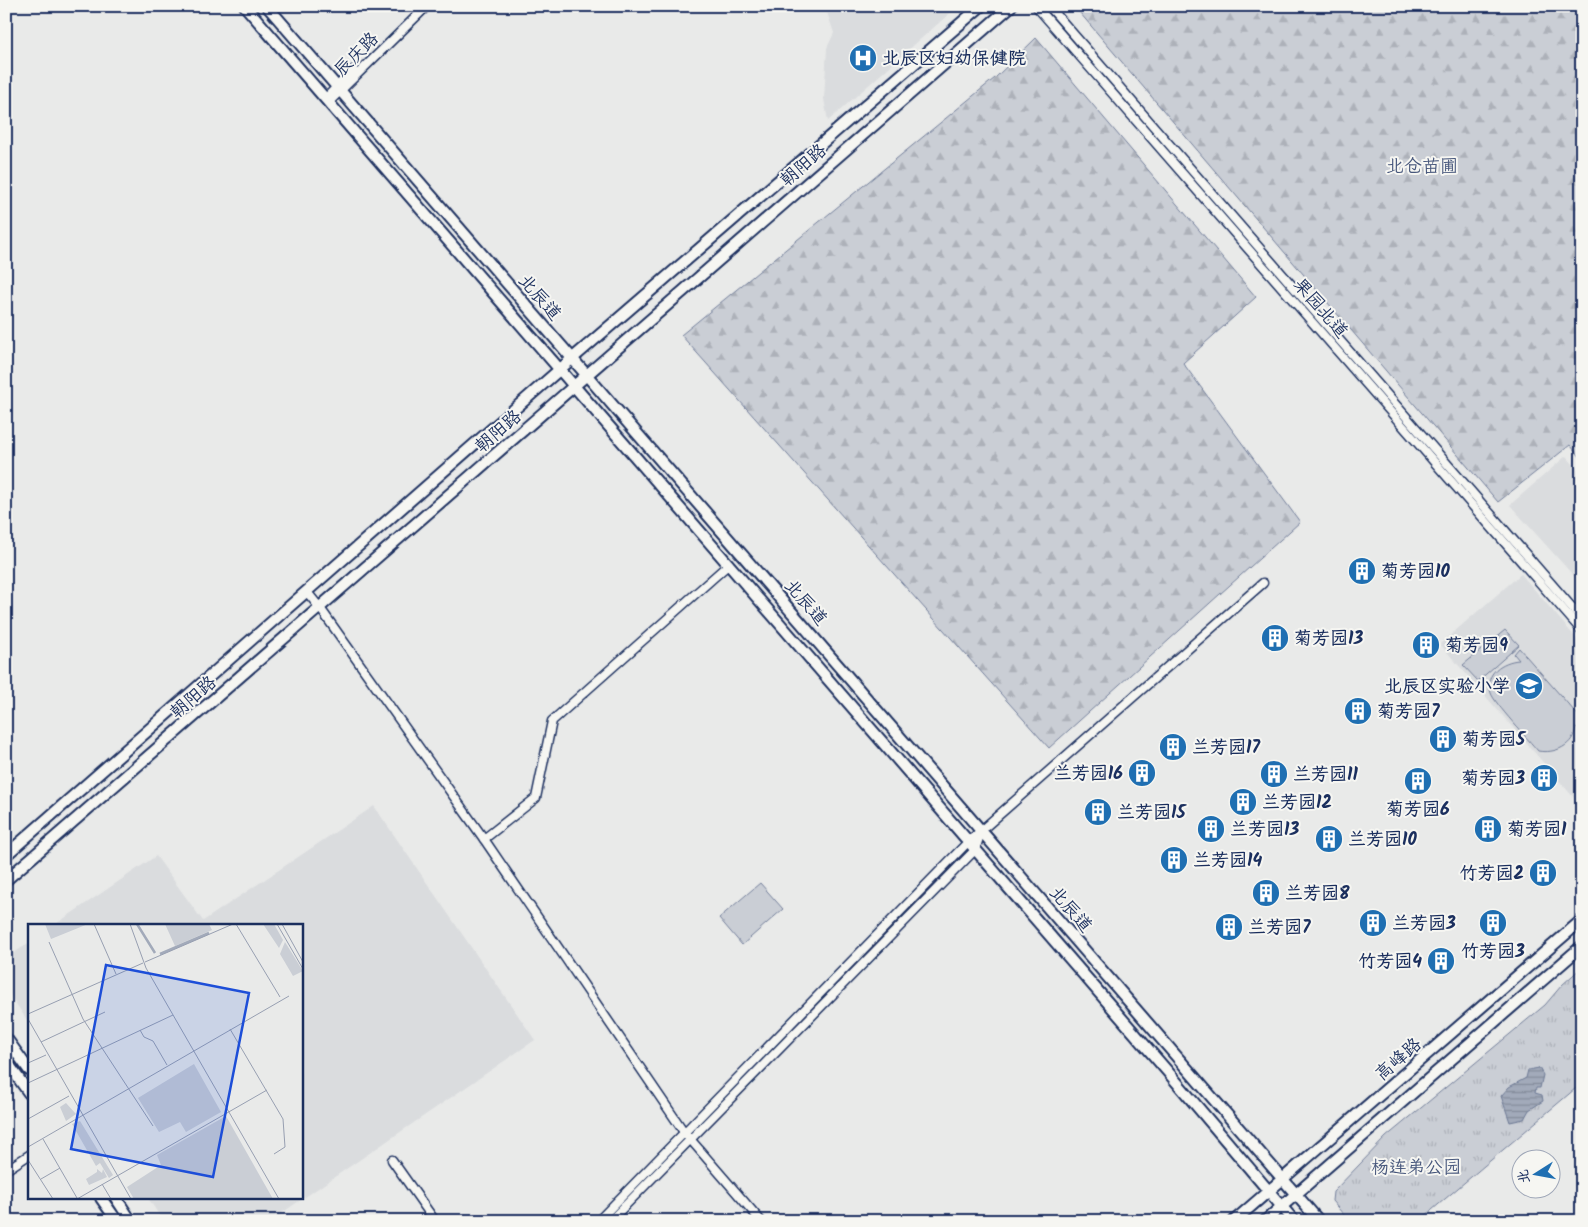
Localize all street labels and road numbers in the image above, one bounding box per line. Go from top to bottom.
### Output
street label: 辰庆路 [328,26,386,84]
street label: 朝阳路 [774,137,834,195]
street label: 北辰道 [510,268,568,328]
street label: 果园北道 [1285,272,1354,346]
street label: 朝阳路 [469,403,529,461]
street label: 北辰道 [776,573,834,633]
street label: 朝阳路 [164,669,224,727]
street label: 北辰道 [1041,880,1099,940]
street label: 高峰路 [1369,1031,1429,1089]

